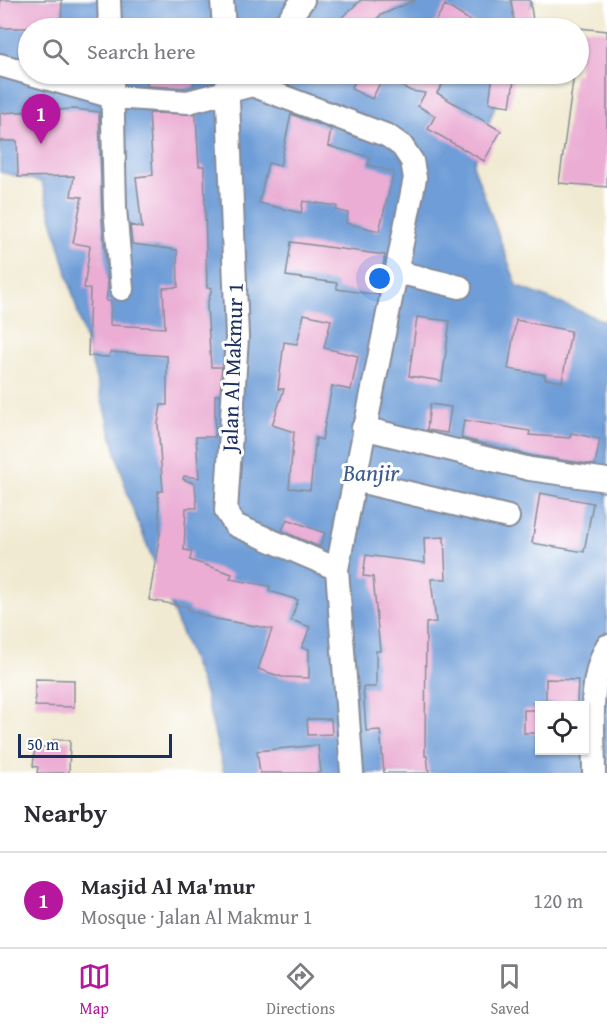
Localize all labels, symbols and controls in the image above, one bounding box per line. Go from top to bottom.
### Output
search box [18,18,589,84]
icon: search [39,35,72,68]
text: Search here [87,35,196,67]
pin: 1 [22,94,60,144]
your location [365,264,394,293]
street label: Jalan Al Makmur 1 [213,282,251,455]
water label: Banjir [342,455,400,490]
map controls [535,701,589,755]
button: locate [535,701,589,755]
scale bar [18,731,172,758]
text: 50 m [27,732,59,756]
text: Nearby [24,793,107,832]
text: Masjid Al Ma'mur [81,870,255,902]
text: 1 [38,886,49,915]
text: 120 m [533,886,583,915]
text: Mosque · Jalan Al Makmur 1 [81,902,312,931]
tab: Map [78,960,111,1020]
tab: Directions [266,960,335,1020]
tab: Saved [490,960,529,1020]

